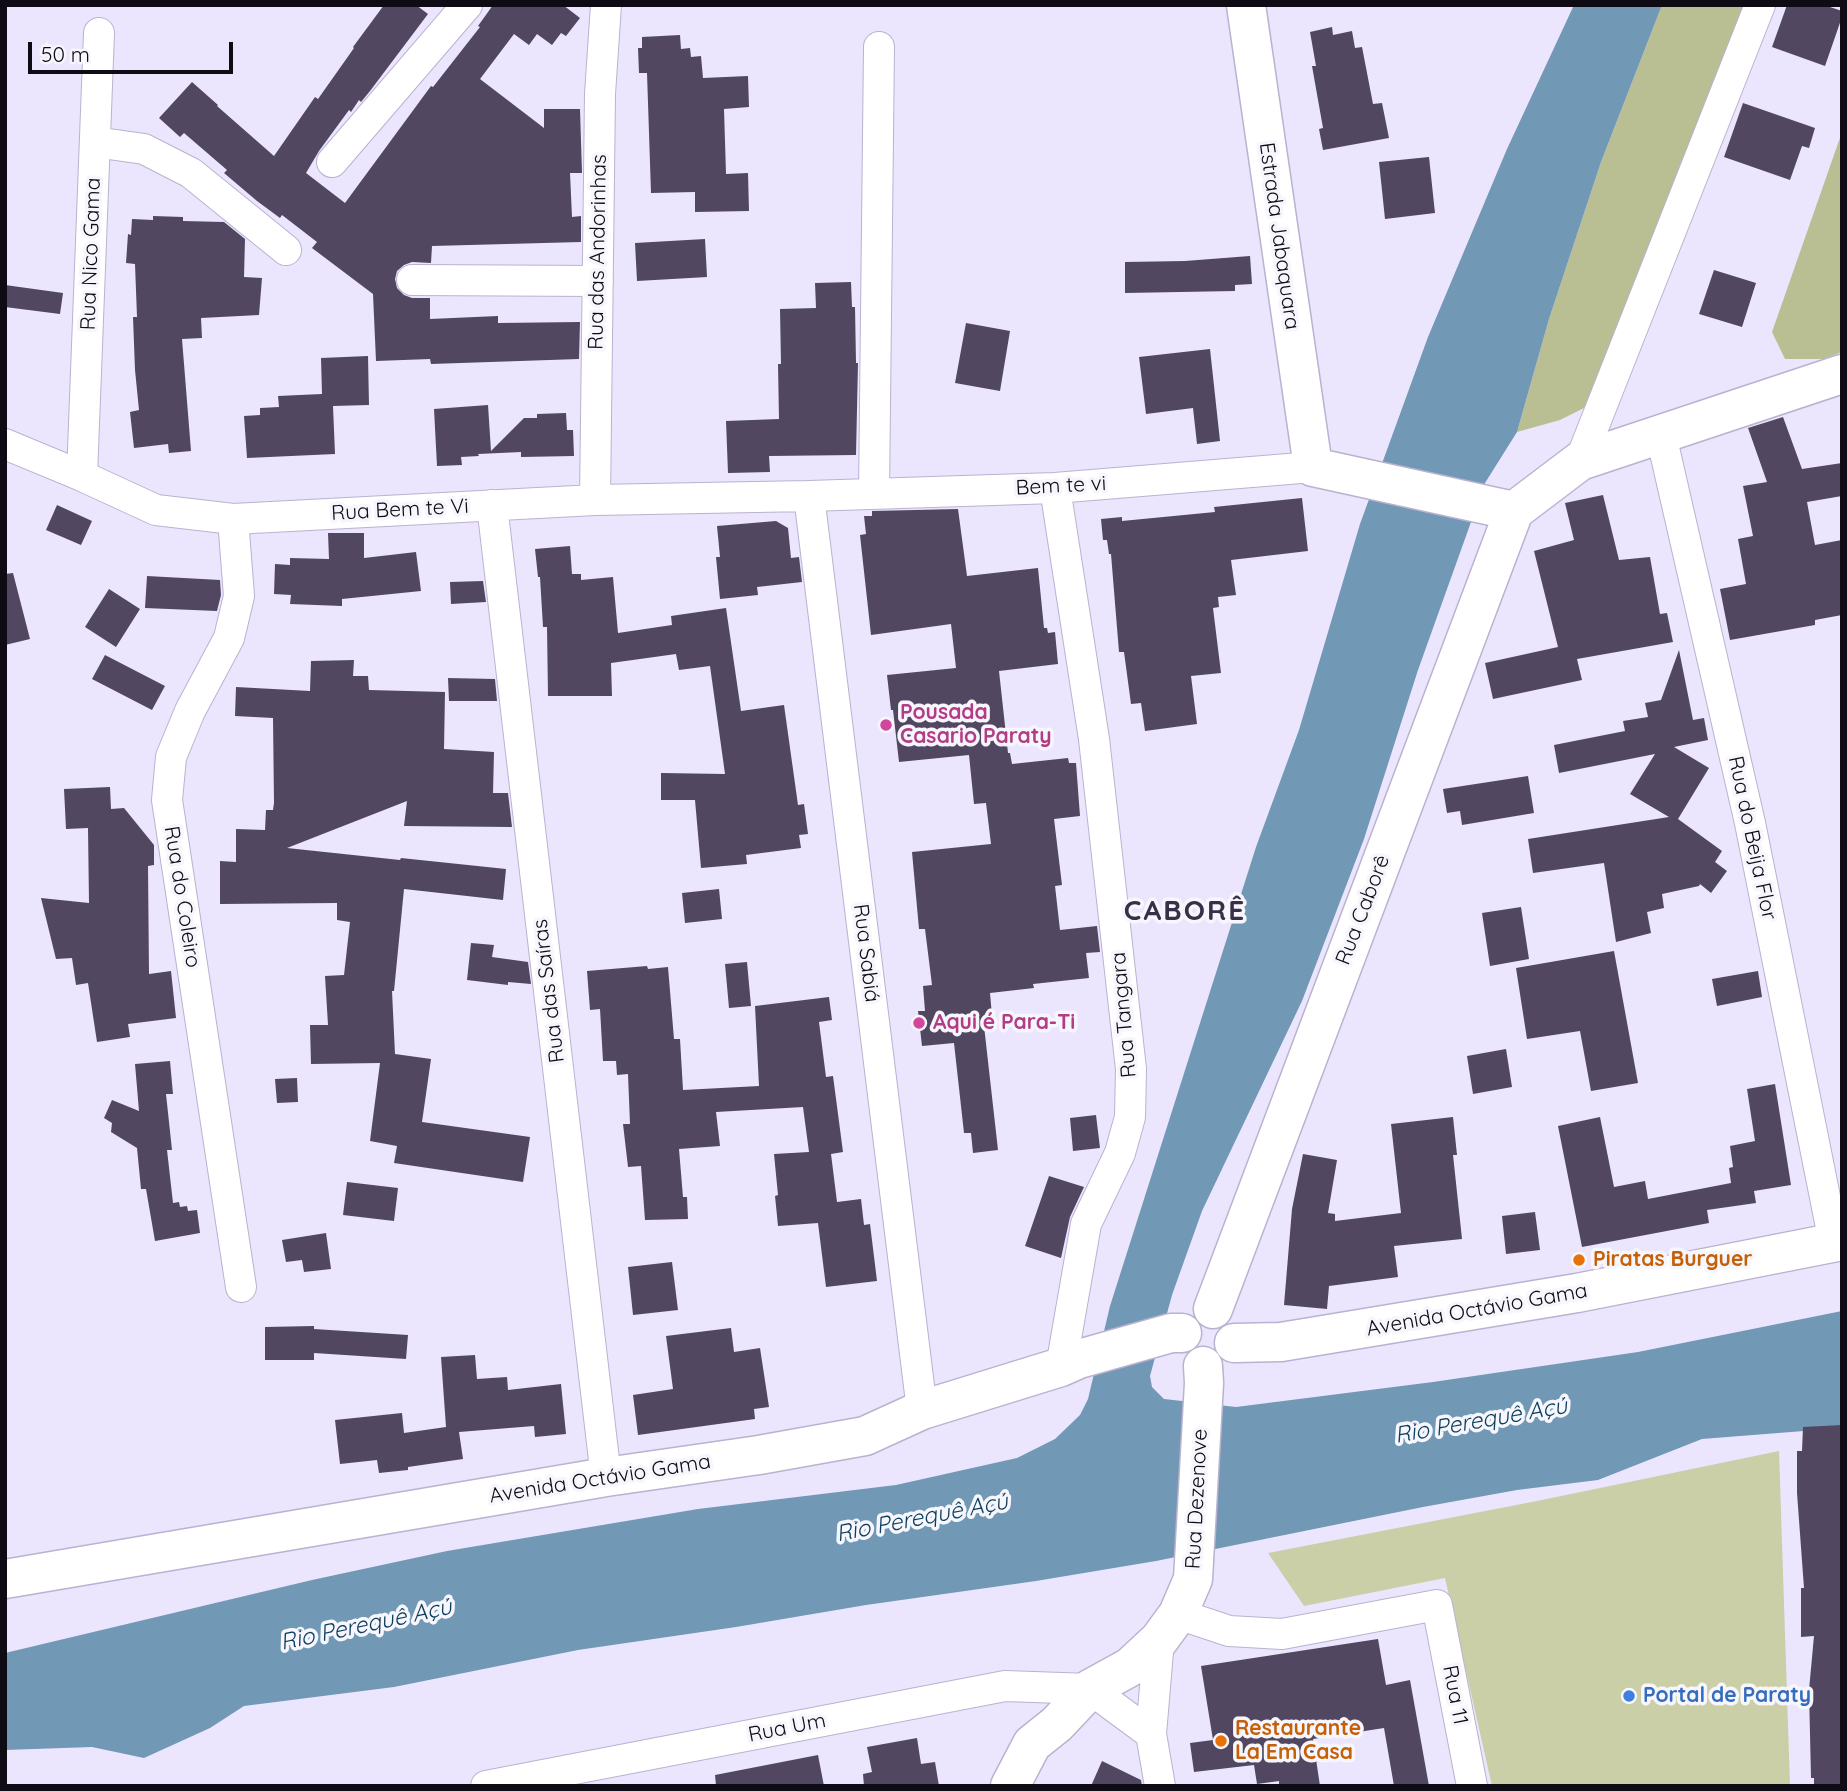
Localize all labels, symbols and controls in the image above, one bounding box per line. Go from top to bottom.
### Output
scale bar [32,28,236,72]
text: 50 m [41,41,90,67]
street label: Estrada Jabaquara [1253,141,1305,331]
street label: Rua das Andorinhas [584,154,612,350]
street label: Rua Nico Gama [76,177,106,331]
street label: Bem te vi [1015,471,1107,501]
street label: Rua Bem te Vi [331,494,469,526]
place label: Pousada Casario Paraty [900,700,1052,750]
marker: Pousada Casario Paraty [878,717,894,733]
street label: Rua do Beija Flor [1722,754,1782,922]
street label: Rua do Coleiro [158,824,206,970]
street label: Rua Caborê [1331,852,1395,968]
district label: CABORÊ [1125,895,1245,929]
street label: Rua Sabiá [847,902,885,1004]
street label: Rua das Saíras [528,918,570,1064]
street label: Rua Tangara [1106,951,1142,1079]
place label: Aqui é Para-Ti [933,1010,1075,1036]
marker: Aqui é Para-Ti [911,1015,927,1031]
place label: Piratas Burguer [1593,1247,1752,1273]
marker: Piratas Burguer [1571,1252,1587,1268]
street label: Avenida Octávio Gama [1365,1278,1589,1342]
water label: Rio Perequê Açú [1393,1392,1569,1450]
street label: Rua Dezenove [1181,1428,1213,1570]
street label: Avenida Octávio Gama [487,1449,713,1509]
water label: Rio Perequê Açú [834,1488,1010,1548]
water label: Rio Perequê Açú [278,1593,454,1657]
street label: Rua 11 [1437,1663,1473,1727]
place label: Portal de Paraty [1643,1683,1811,1709]
marker: Portal de Paraty [1621,1688,1637,1704]
street label: Rua Um [746,1708,828,1748]
place label: Restaurante La Em Casa [1235,1716,1361,1766]
marker: Restaurante La Em Casa [1213,1733,1229,1749]

